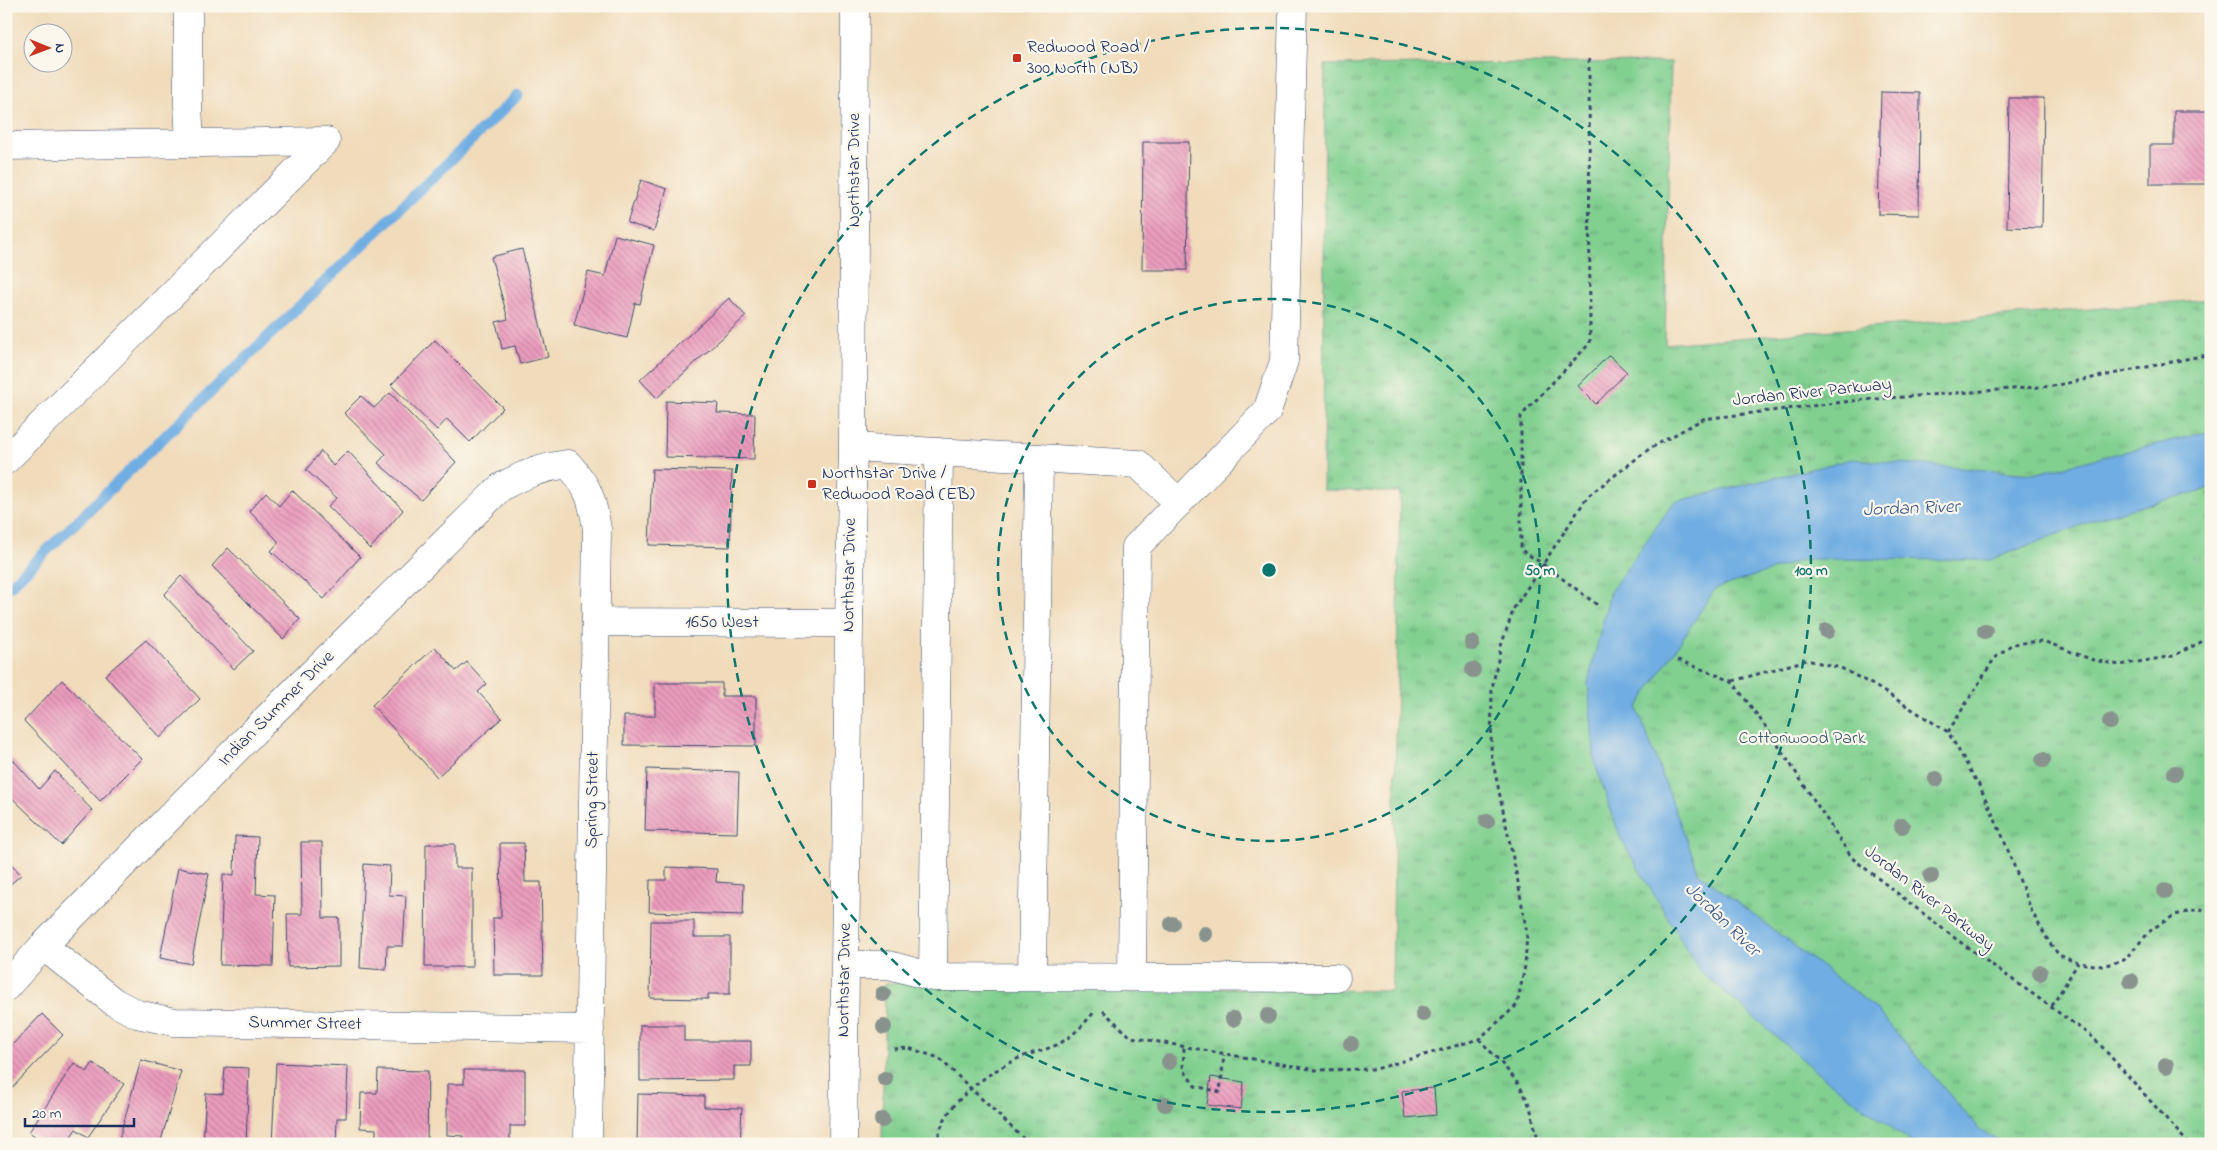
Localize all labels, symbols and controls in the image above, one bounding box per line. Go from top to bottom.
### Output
north arrow [22,22,72,72]
place label: Redwood Road / 300 North (NB) [1027,35,1150,82]
text: N [49,43,70,53]
marker: Redwood Road / 300 North (NB) [1011,52,1023,64]
street label: Northstar Drive [842,112,868,227]
street label: Jordan River Parkway [1731,372,1893,414]
place label: Northstar Drive / Redwood Road (EB) [822,461,975,508]
marker: Northstar Drive / Redwood Road (EB) [806,478,818,490]
water label: Jordan River [1862,494,1962,524]
street label: Northstar Drive [836,517,864,632]
text: 50 m [1525,560,1556,582]
text: 100 m [1794,560,1828,582]
centre of rings [1260,561,1278,579]
street label: 1650 West [685,610,759,636]
street label: Indian Summer Drive [213,644,342,773]
park label: Cottonwood Park [1738,726,1866,752]
street label: Spring Street [579,751,608,849]
street label: Jordan River Parkway [1858,840,2000,958]
water label: Jordan River [1678,877,1768,965]
street label: Northstar Drive [831,922,859,1037]
street label: Summer Street [248,1010,362,1038]
scale bar [25,1095,134,1127]
text: 20 m [32,1103,62,1125]

